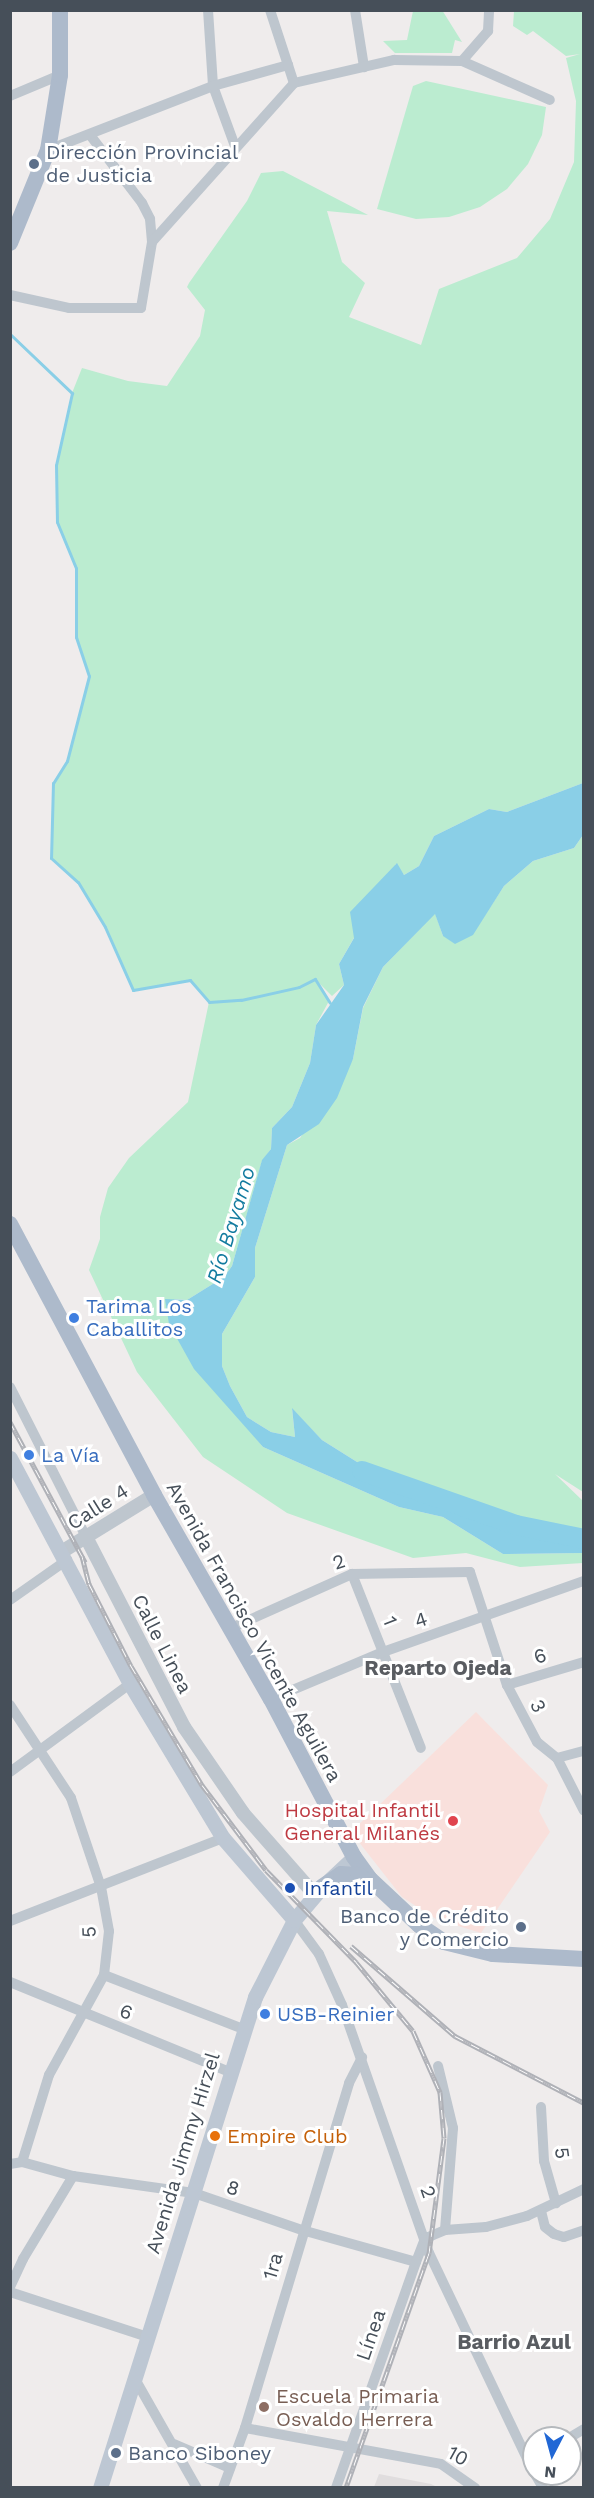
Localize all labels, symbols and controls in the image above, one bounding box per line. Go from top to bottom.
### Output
place label: Dirección Provincial de Justicia [46,140,238,187]
marker: Dirección Provincial de Justicia [27,157,41,171]
water label: Río Bayamo [201,1164,261,1286]
place label: Tarima Los Caballitos [86,1294,192,1341]
marker: Tarima Los Caballitos [67,1311,81,1325]
place label: La Vía [41,1443,101,1467]
marker: La Vía [22,1448,36,1462]
street label: Avenida Francisco Vicente Aguilera [161,1477,347,1787]
street label: Calle 4 [63,1479,133,1535]
street label: 2 [330,1549,348,1575]
street label: Calle Linea [127,1590,197,1698]
street label: 4 [411,1607,431,1633]
street label: 1 [377,1613,403,1629]
street label: 6 [531,1643,549,1669]
district label: Reparto Ojeda [364,1655,512,1681]
street label: 3 [525,1695,551,1717]
place label: Hospital Infantil General Milanés [284,1798,440,1845]
marker: Hospital Infantil General Milanés [444,1812,462,1830]
place label: Infantil [304,1876,373,1900]
marker: Infantil [281,1879,299,1897]
place label: Banco de Crédito y Comercio [340,1904,509,1951]
marker: Banco de Crédito y Comercio [514,1920,528,1934]
street label: 5 [77,1926,101,1938]
street label: 6 [116,1999,136,2025]
place label: USB-Reinier [277,2002,394,2026]
marker: USB-Reinier [258,2007,272,2021]
street label: Avenida Jimmy Hirzel [141,2049,225,2257]
place label: Empire Club [227,2124,348,2148]
marker: Empire Club [208,2129,222,2143]
street label: 5 [549,2146,575,2160]
street label: 8 [223,2175,243,2201]
street label: 2 [415,2183,441,2201]
street label: 1ra [258,2250,288,2282]
street label: Línea [351,2306,391,2364]
district label: Barrio Azul [457,2329,571,2355]
place label: Escuela Primaria Osvaldo Herrera [276,2384,439,2431]
marker: Escuela Primaria Osvaldo Herrera [257,2400,271,2414]
north arrow [522,2426,582,2486]
place label: Banco Siboney [128,2441,271,2465]
street label: 10 [443,2441,473,2471]
marker: Banco Siboney [109,2446,123,2460]
text: N [543,2462,557,2482]

